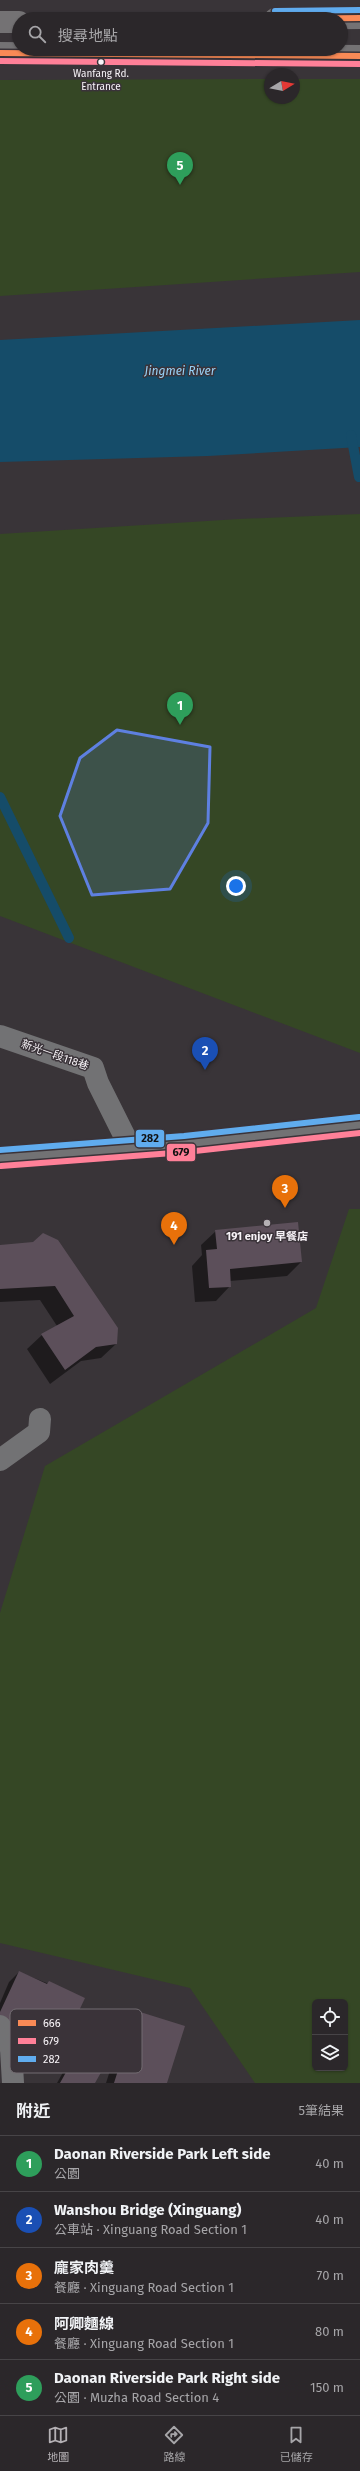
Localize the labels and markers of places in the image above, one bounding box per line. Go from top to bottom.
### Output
marker: Wanfang Rd. Entrance [96,57,106,67]
place label: Wanfang Rd. Entrance [73,68,129,93]
pin: 5 [167,152,193,185]
pin: 1 [167,692,193,725]
pin: 2 [192,1037,218,1070]
pin: 3 [272,1175,298,1208]
pin: 4 [161,1212,187,1245]
marker: 191 enjoy 早餐店 [262,1218,272,1228]
place label: 191 enjoy 早餐店 [226,1230,308,1243]

